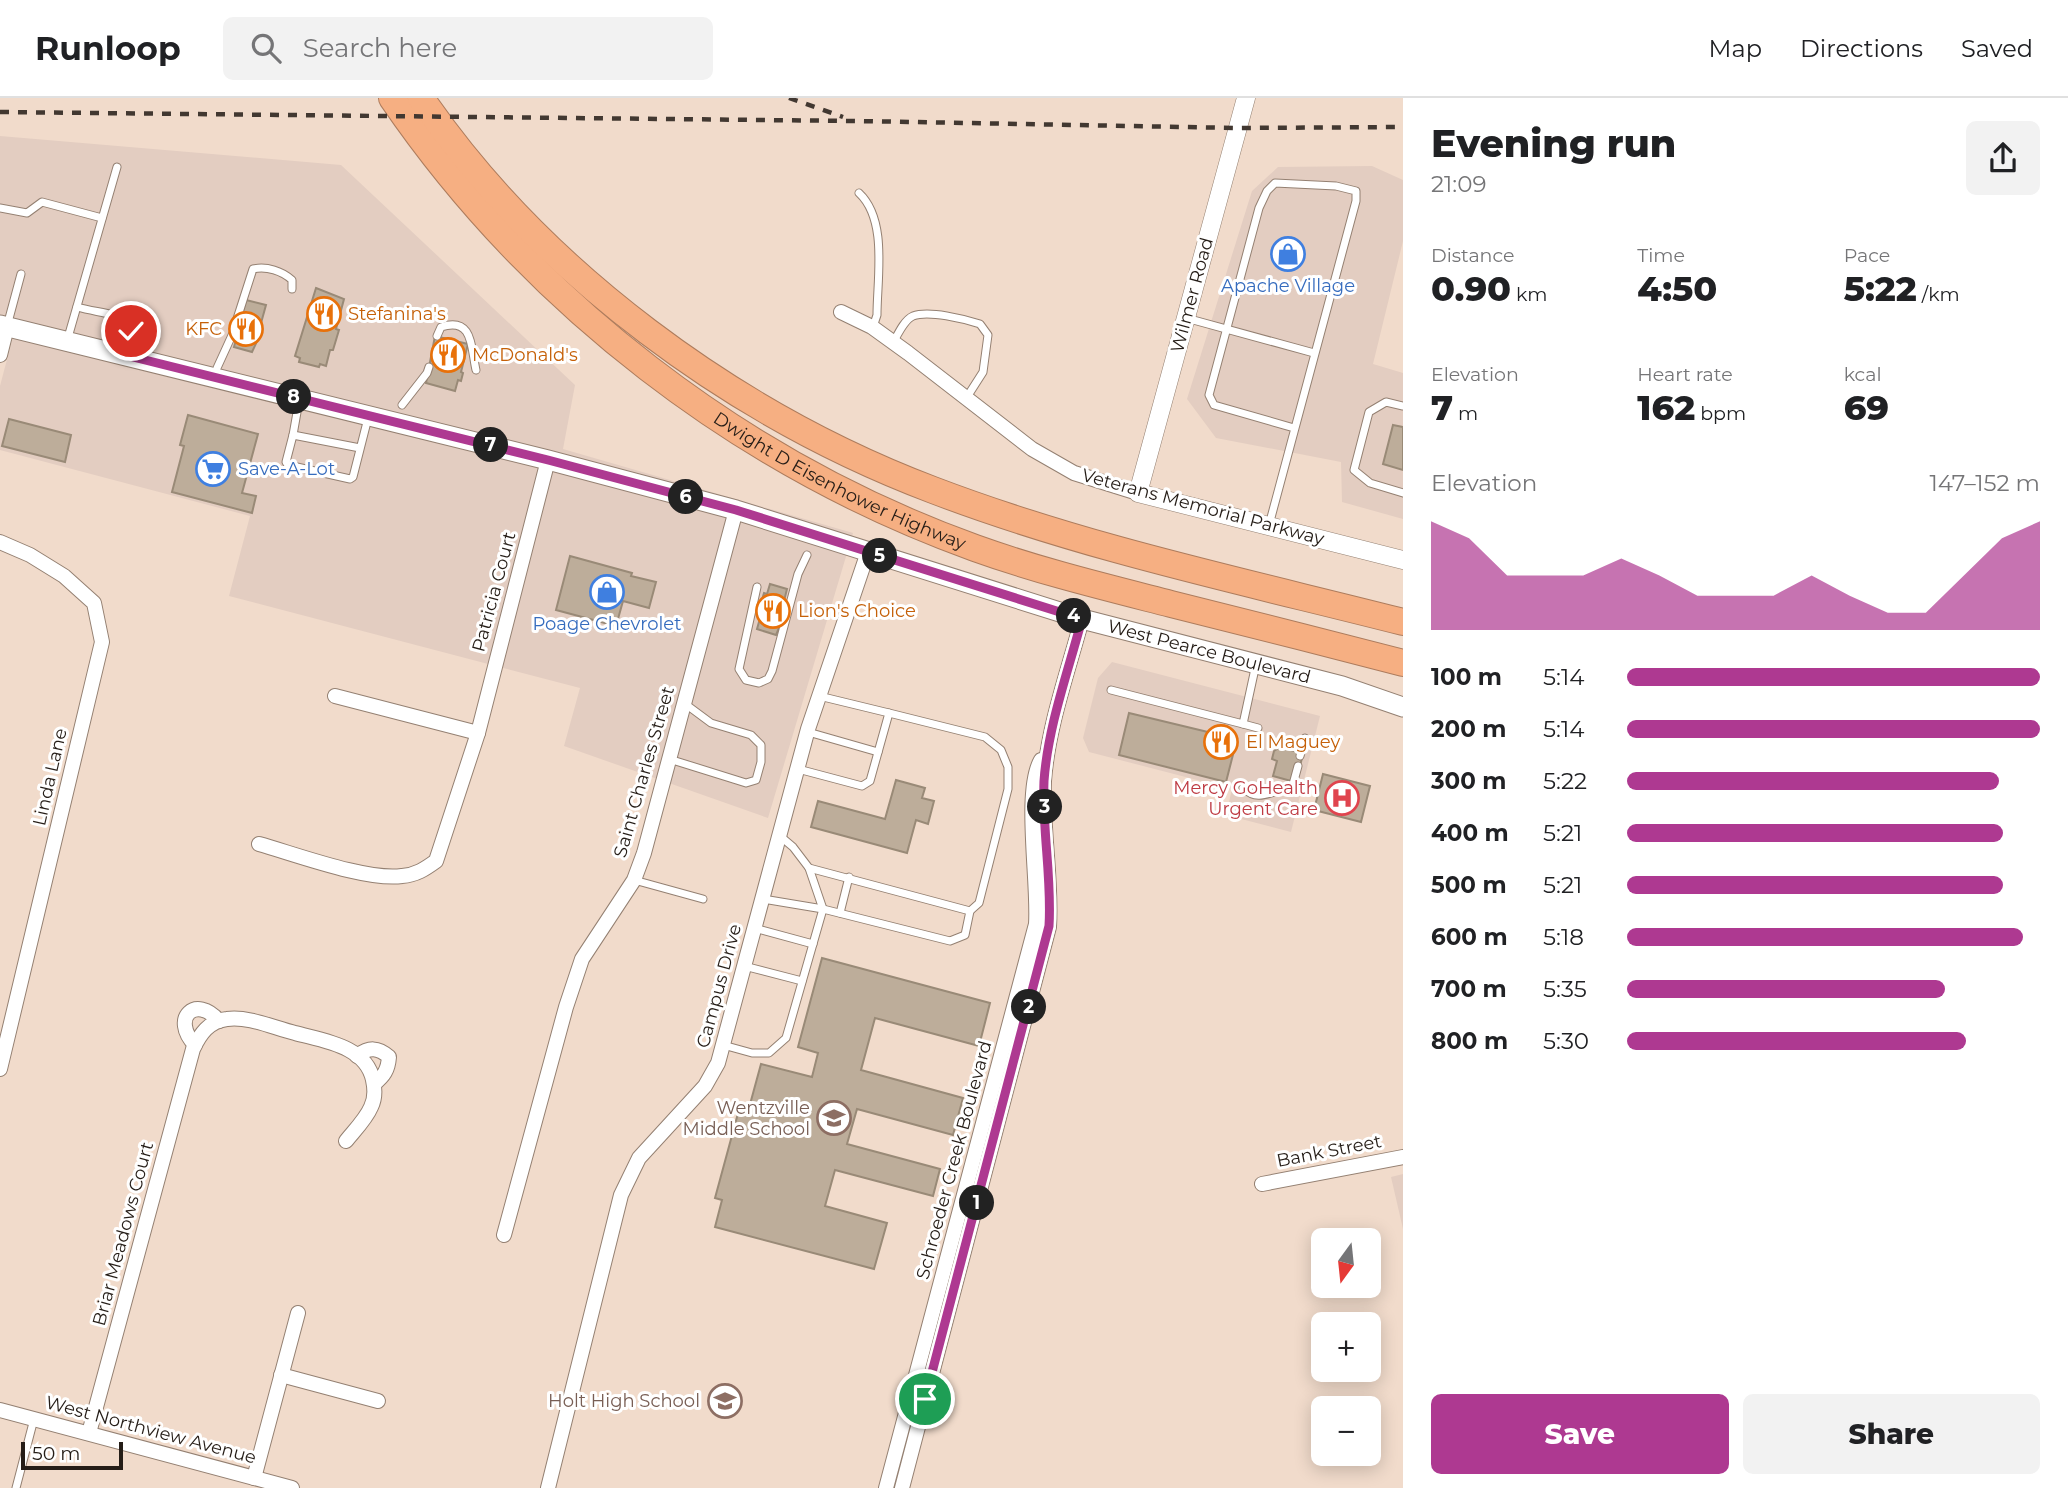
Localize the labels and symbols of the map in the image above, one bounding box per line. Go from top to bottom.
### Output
street label: Wilmer Road [1166,235,1218,355]
shop icon: Apache Village [1269,235,1307,273]
place label: Apache Village [1221,275,1355,297]
restaurant icon: Stefanina's [305,295,343,333]
pin [101,301,161,361]
place label: Stefanina's [348,303,446,325]
restaurant icon: KFC [227,310,265,348]
place label: KFC [185,318,222,340]
restaurant icon: McDonald's [429,336,467,374]
place label: McDonald's [472,344,578,366]
pin: 8 [276,380,312,414]
street label: Dwight D Eisenhower Highway [709,407,969,555]
pin: 7 [474,428,508,462]
supermarket icon: Save-A-Lot [194,450,232,488]
place label: Save-A-Lot [238,458,335,480]
street label: Veterans Memorial Parkway [1080,464,1327,550]
pin: 6 [668,480,704,514]
street label: Patricia Court [467,530,521,654]
pin: 5 [862,538,898,574]
shop icon: Poage Chevrolet [588,573,626,611]
restaurant icon: Lion's Choice [754,592,792,630]
pin: 4 [1056,598,1092,634]
place label: Lion's Choice [798,600,916,622]
place label: Poage Chevrolet [532,613,682,635]
street label: West Pearce Boulevard [1105,615,1313,688]
street label: Saint Charles Street [609,684,679,860]
restaurant icon: El Maguey [1202,723,1240,761]
street label: Linda Lane [28,726,72,828]
place label: El Maguey [1246,731,1341,753]
place label: Mercy GoHealth Urgent Care [1173,777,1318,820]
hospital icon: Mercy GoHealth Urgent Care [1323,779,1361,817]
pin: 3 [1028,790,1062,824]
street label: Campus Drive [692,922,746,1050]
pin: 2 [1012,990,1046,1024]
street label: Schroeder Creek Boulevard [912,1038,996,1282]
place label: Wentzville Middle School [682,1097,810,1140]
school or university icon: Wentzville Middle School [815,1099,853,1137]
street label: Bank Street [1275,1130,1383,1172]
street label: Briar Meadows Court [88,1140,158,1328]
pin: 1 [960,1186,995,1220]
north arrow [1311,1228,1381,1298]
pin [895,1369,955,1429]
school or university icon: Holt High School [706,1382,744,1420]
place label: Holt High School [548,1390,700,1412]
street label: West Northview Avenue [43,1391,259,1469]
scale bar [21,1439,122,1471]

